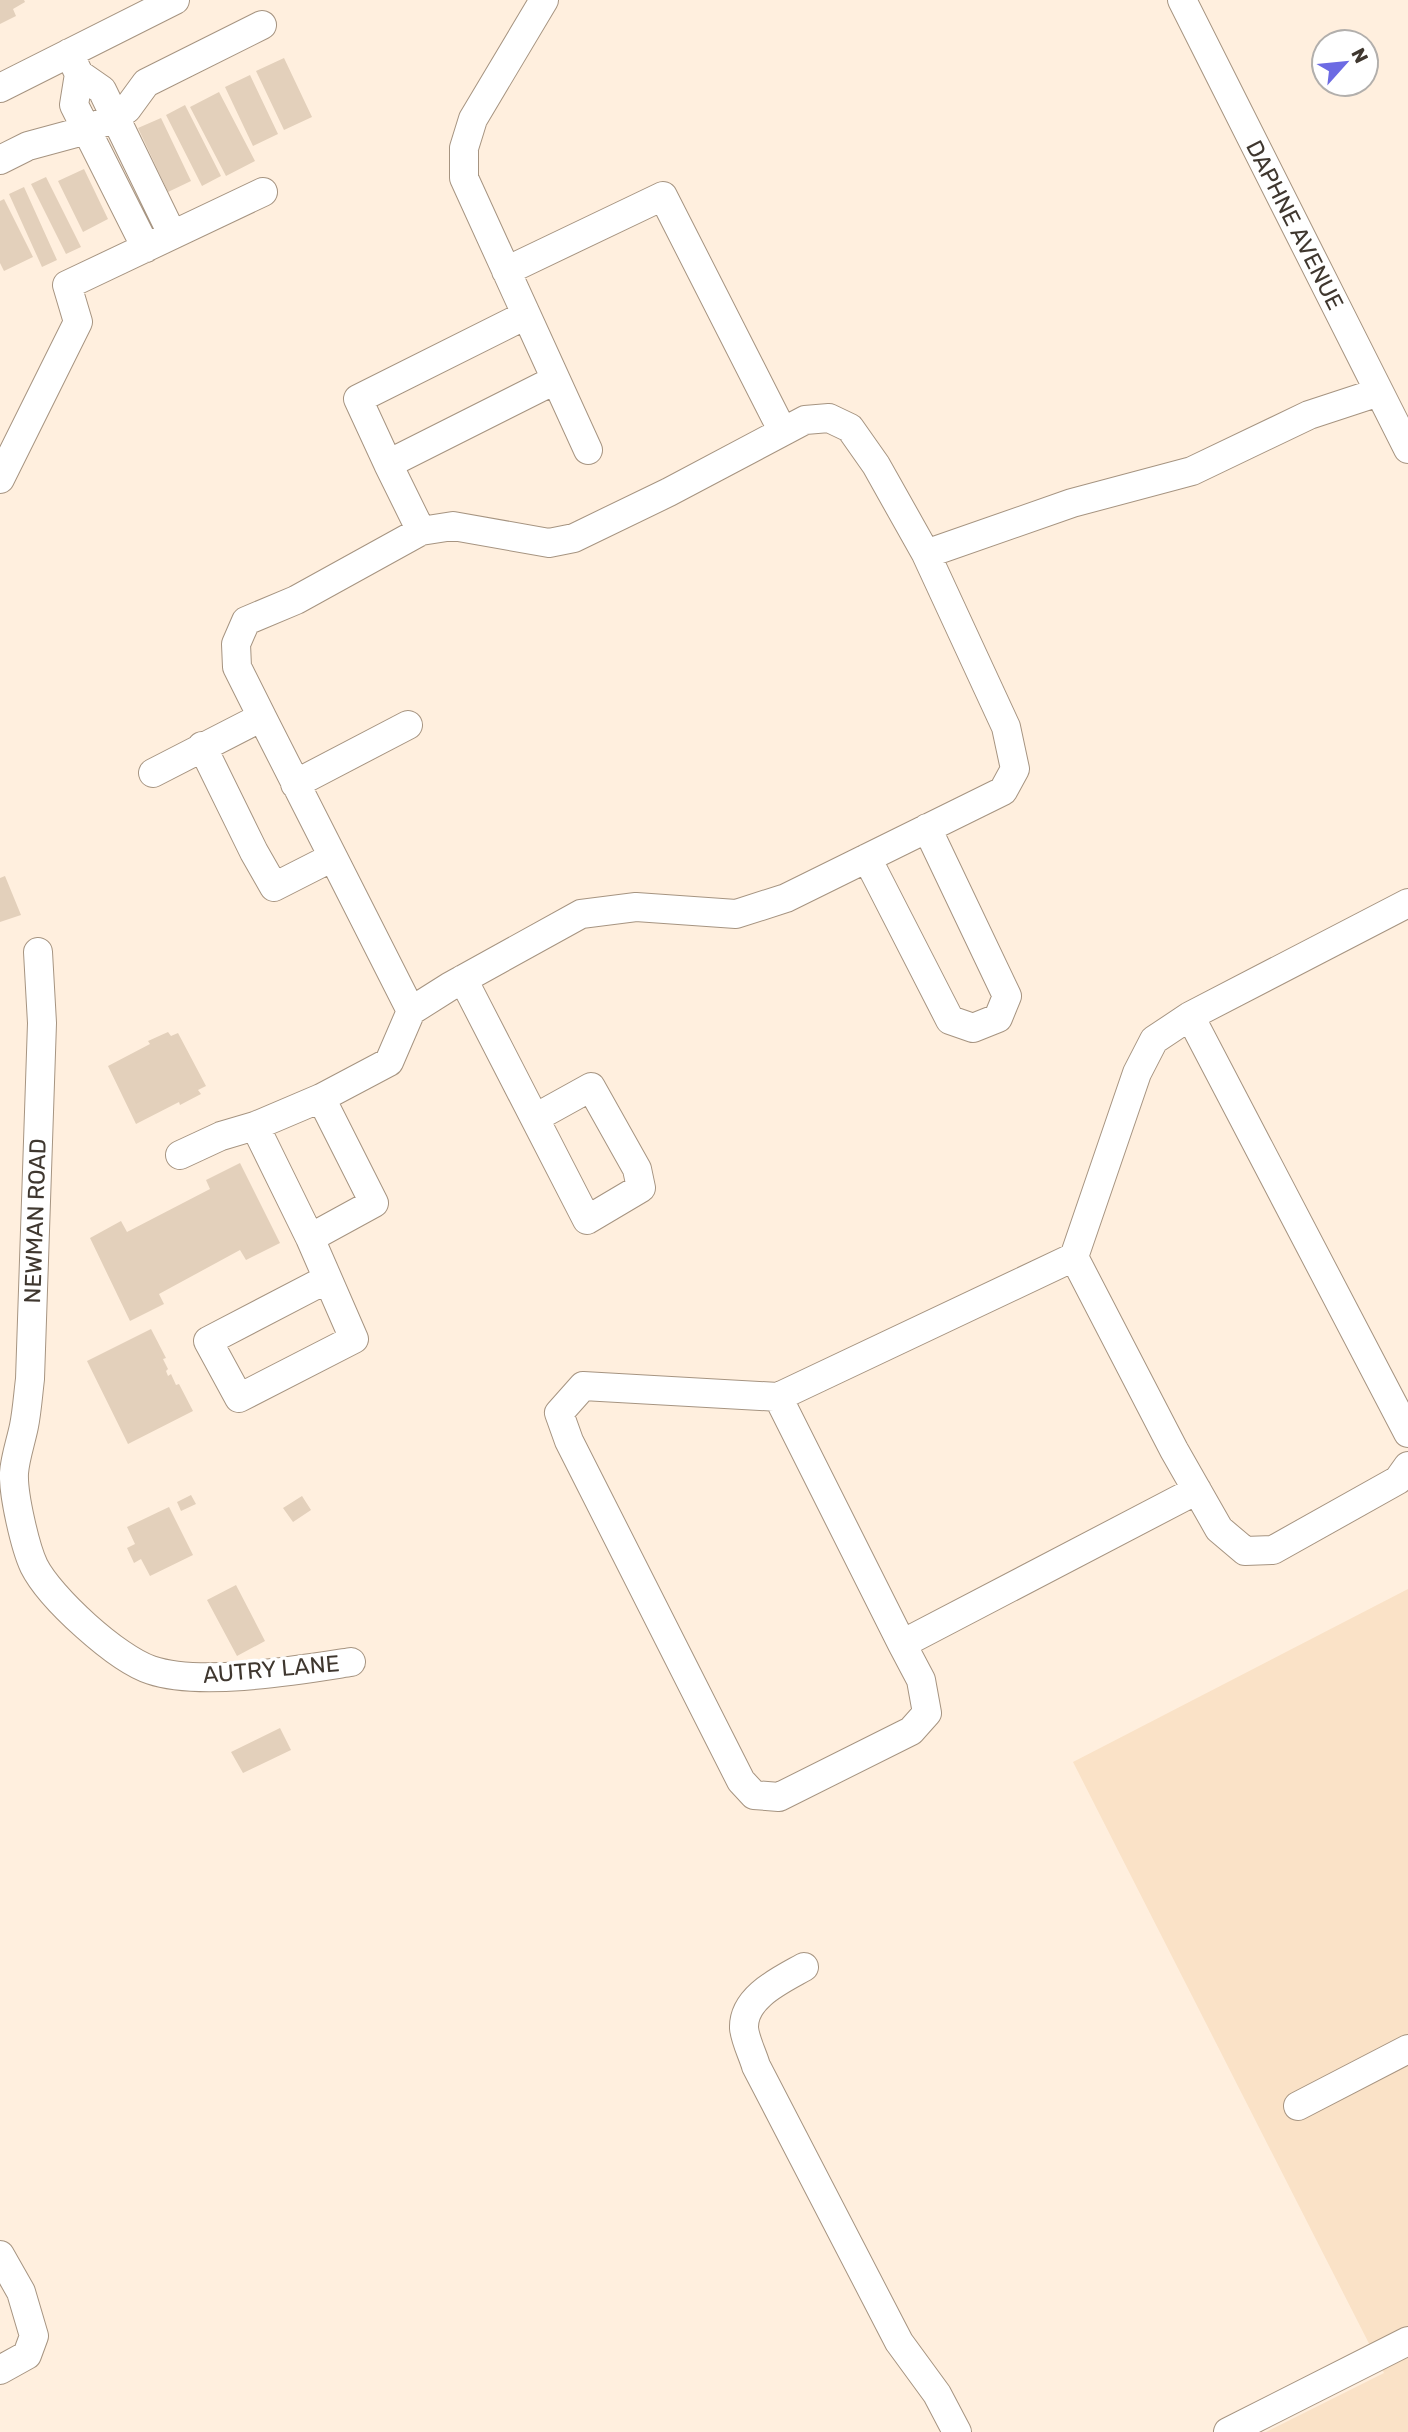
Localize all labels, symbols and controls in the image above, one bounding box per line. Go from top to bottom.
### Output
north arrow [1310,28,1380,98]
text: N [1346,44,1373,67]
street label: DAPHNE AVENUE [1240,136,1350,314]
street label: NEWMAN ROAD [18,1138,52,1304]
street label: AUTRY LANE [201,1649,341,1689]

